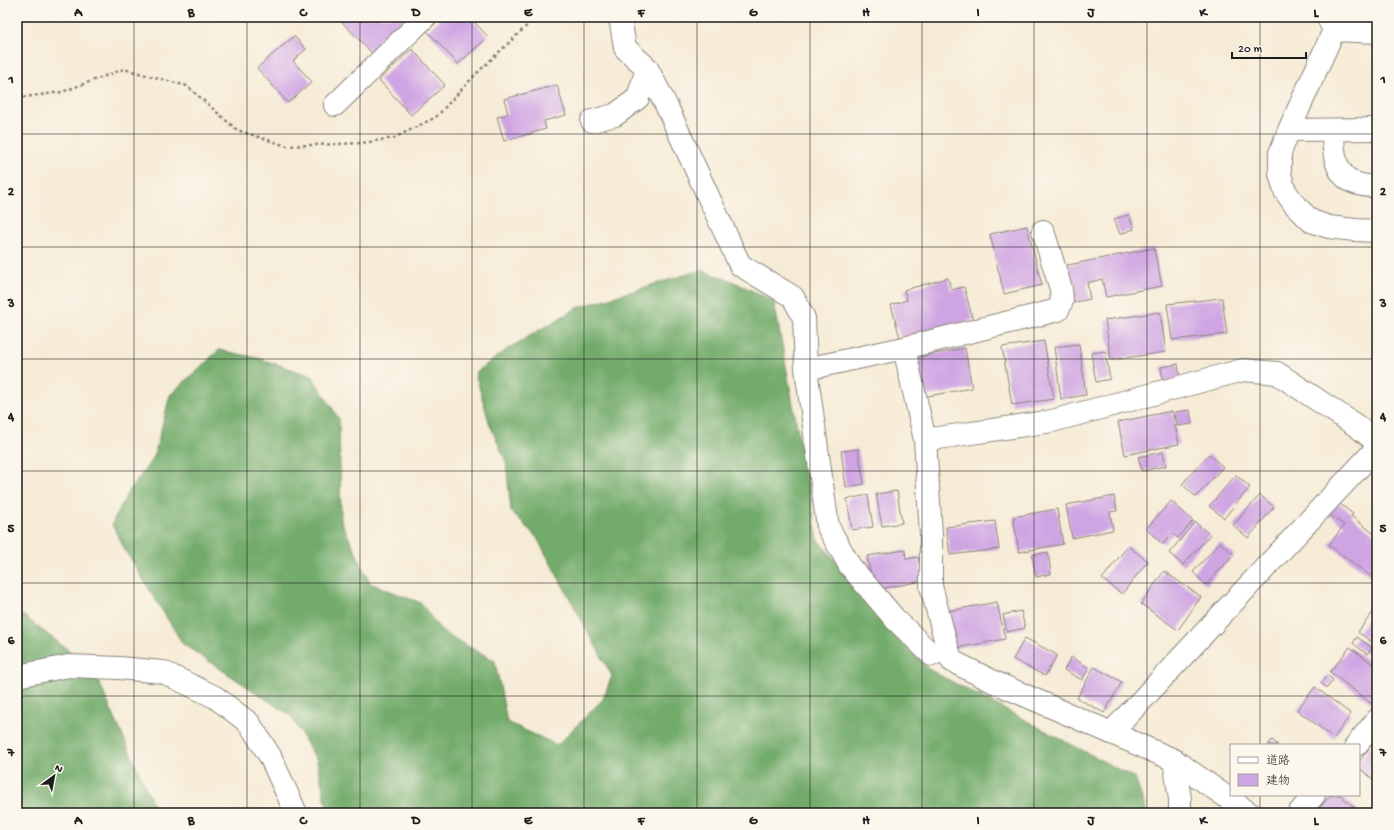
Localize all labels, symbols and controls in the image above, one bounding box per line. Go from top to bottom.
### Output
text: A [73,6,83,21]
text: B [187,6,196,21]
text: C [298,6,308,21]
text: D [411,6,421,21]
text: E [524,6,533,21]
text: F [637,6,646,21]
text: G [749,6,758,21]
text: H [862,6,870,21]
text: I [976,6,980,21]
text: J [1087,6,1096,21]
text: K [1198,6,1208,21]
text: L [1314,6,1320,21]
scale bar [1232,34,1306,60]
text: 20 m [1238,43,1263,57]
text: 1 [7,73,14,88]
text: 1 [1379,73,1386,88]
text: 2 [8,185,15,200]
text: 2 [1380,185,1387,200]
text: 3 [7,297,15,312]
text: 3 [1379,297,1387,312]
text: 4 [7,410,15,425]
text: 4 [1379,410,1387,425]
text: 5 [8,522,15,537]
text: 5 [1380,522,1387,537]
text: 6 [8,634,15,649]
text: 6 [1380,634,1387,649]
legend [1230,744,1360,796]
text: 7 [7,746,16,761]
text: 7 [1379,746,1388,761]
text: 道路 [1266,754,1290,769]
north arrow [34,756,74,796]
text: N [52,762,64,776]
text: 建物 [1266,774,1290,789]
text: A [73,814,83,829]
text: B [187,814,196,829]
text: C [298,814,308,829]
text: D [411,814,421,829]
text: E [524,814,533,829]
text: F [637,814,646,829]
text: G [749,814,758,829]
text: H [862,814,870,829]
text: I [976,814,980,829]
text: J [1087,814,1096,829]
text: K [1198,814,1208,829]
text: L [1314,814,1320,829]

